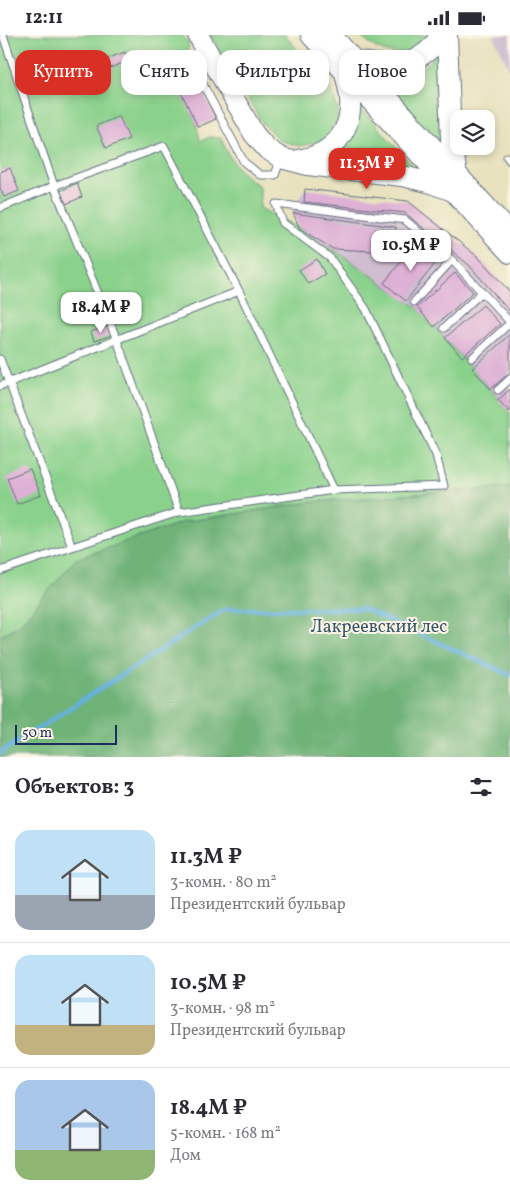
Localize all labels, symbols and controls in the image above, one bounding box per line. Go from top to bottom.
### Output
text: 12:11 [25,5,63,31]
chip: Купить [15,50,111,95]
chip: Снять [121,50,207,95]
chip: Фильтры [217,50,329,95]
chip: Новое [339,50,425,95]
map controls [450,110,495,155]
button: layers [450,110,495,155]
pin: 11.3M ₽ [321,147,413,190]
text: 11.3M ₽ [340,153,394,175]
pin: 10.5M ₽ [365,229,457,272]
text: 10.5M ₽ [382,235,440,257]
pin: 18.4M ₽ [55,291,147,334]
text: 18.4M ₽ [72,297,130,319]
park label: Лакреевский лес [311,615,447,640]
scale bar [15,722,118,745]
text: 50 m [22,724,52,743]
text: Объектов: 3 [15,773,134,802]
icon: filters [467,773,495,801]
text: 11.3M ₽ [170,843,242,872]
icon: home [55,850,115,910]
text: 3-комн. · 80 m² [170,872,277,894]
text: Президентский бульвар [170,894,346,916]
text: 10.5M ₽ [170,969,246,998]
icon: home [55,975,115,1035]
text: 3-комн. · 98 m² [170,998,275,1020]
text: Президентский бульвар [170,1020,346,1042]
text: 18.4M ₽ [170,1094,247,1123]
icon: home [55,1100,115,1160]
text: 5-комн. · 168 m² [170,1123,281,1145]
text: Дом [170,1145,201,1167]

